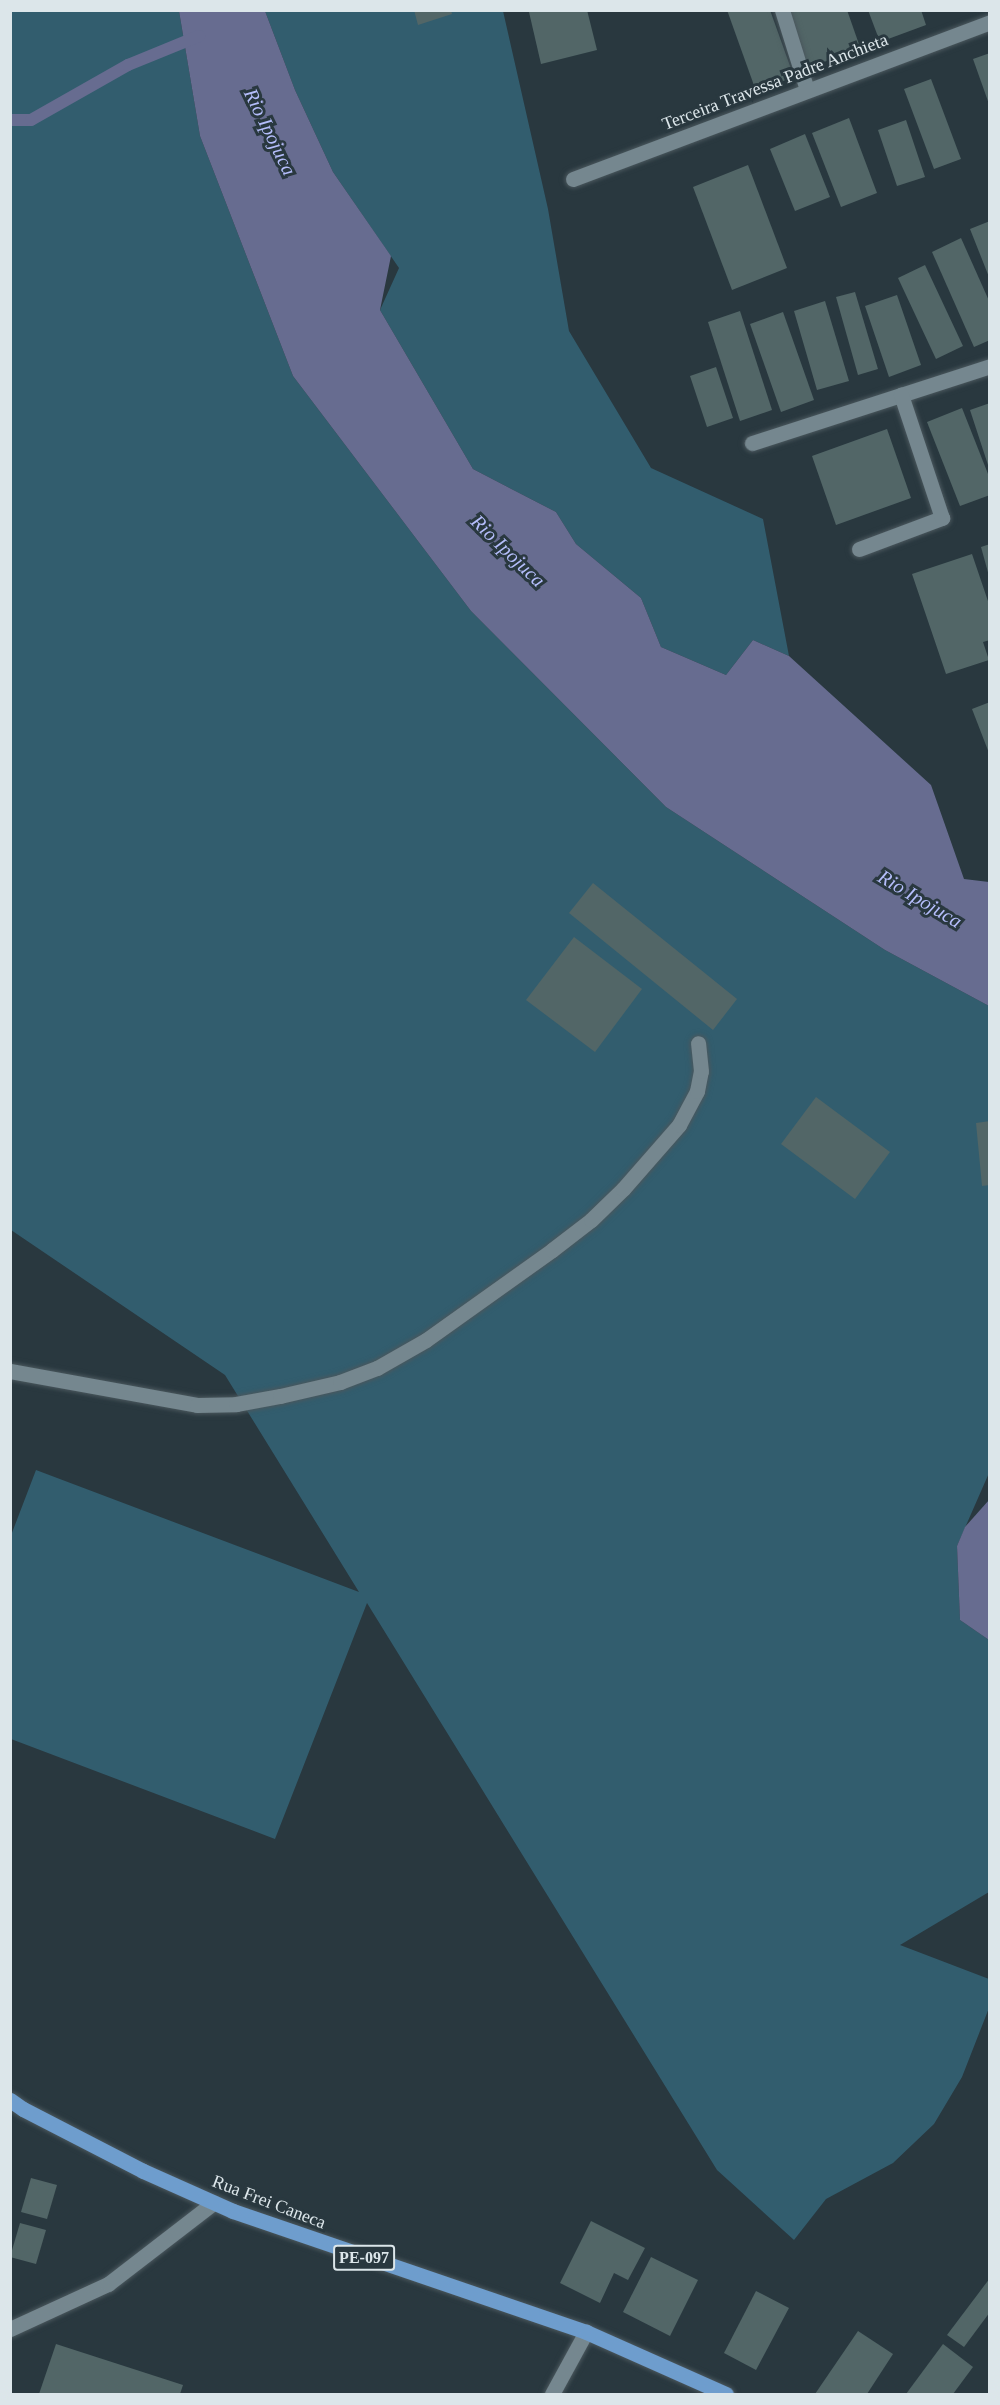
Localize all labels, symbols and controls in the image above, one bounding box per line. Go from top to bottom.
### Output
street label: Terceira Travessa Padre Anchieta [658,29,892,135]
water label: Rio Ipojuca [239,85,301,179]
water label: Rio Ipojuca [466,510,550,592]
water label: Rio Ipojuca [874,865,966,933]
street label: Rua Frei Caneca [209,2170,329,2234]
road number: PE-097 [332,2245,395,2271]

